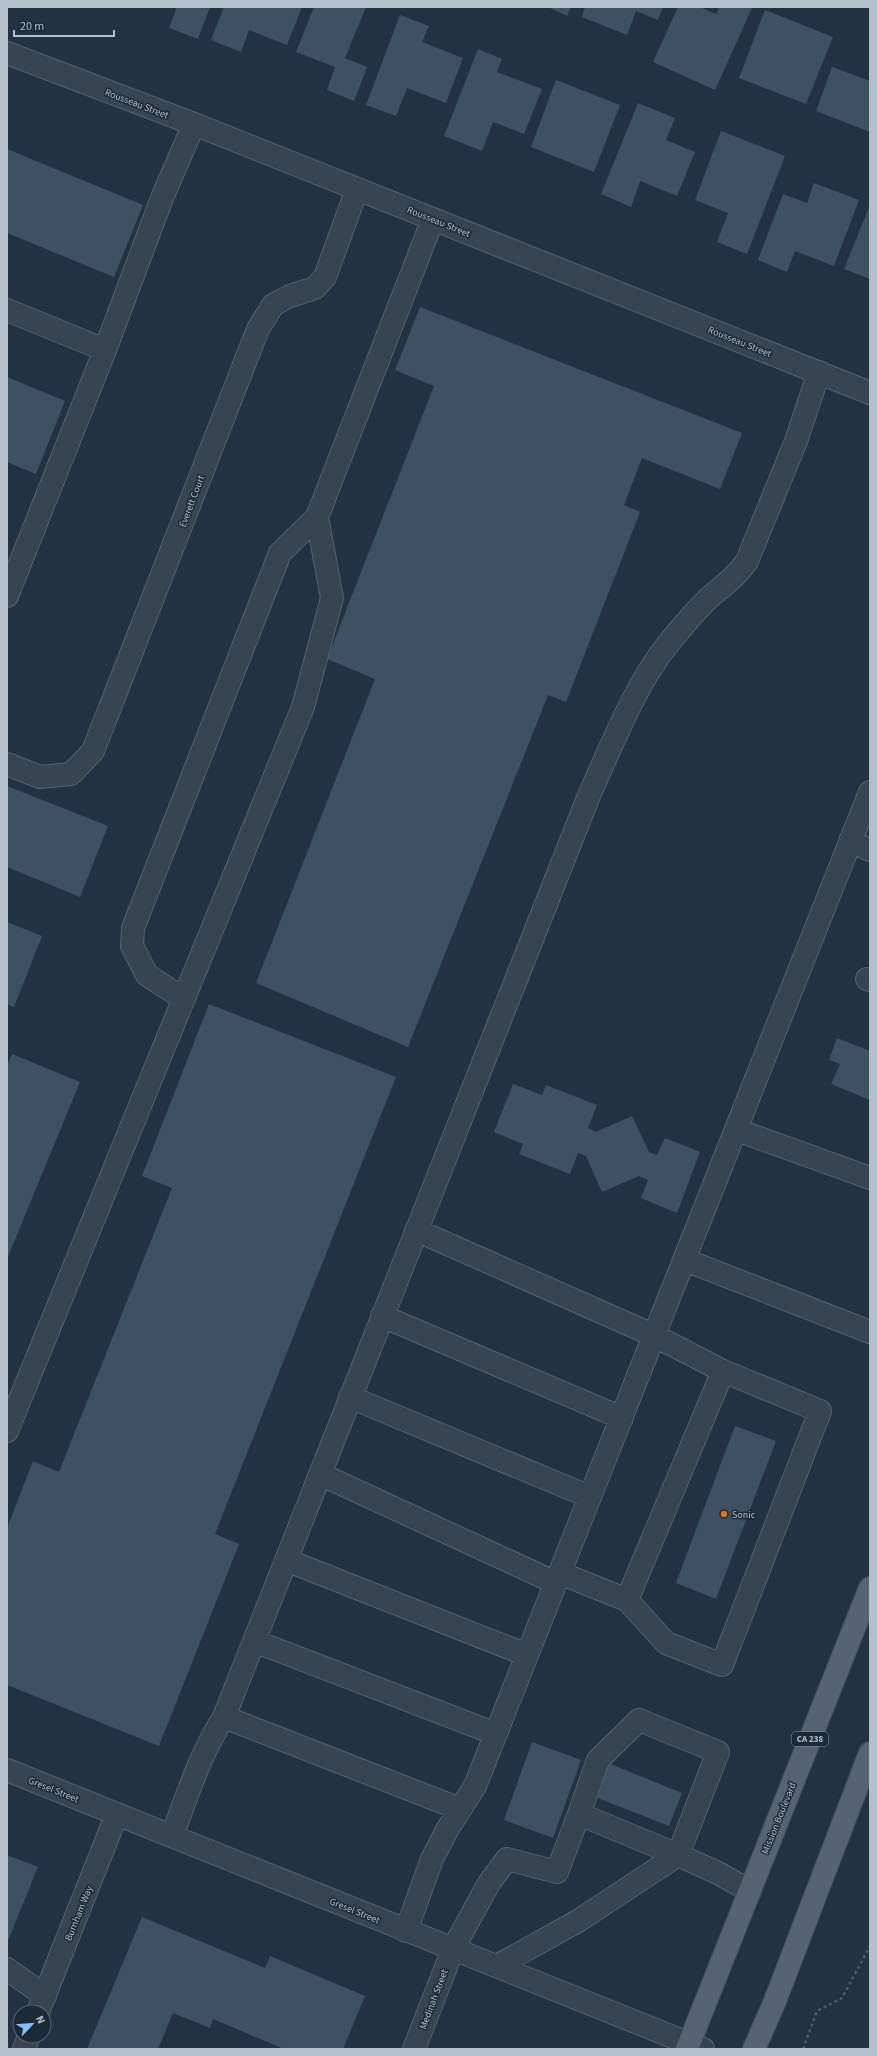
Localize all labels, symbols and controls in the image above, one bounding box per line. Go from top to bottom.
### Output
scale bar [14,12,114,38]
text: 20 m [20,18,44,35]
street label: Rousseau Street [103,85,171,123]
street label: Rousseau Street [405,203,473,241]
street label: Rousseau Street [706,323,774,361]
street label: Everett Court [176,473,209,530]
place label: Sonic [732,1508,756,1522]
marker: Sonic [719,1509,729,1519]
road number: CA 238 [792,1732,828,1746]
street label: Gresel Street [26,1773,82,1807]
street label: Mission Boulevard [758,1780,800,1856]
street label: Burnham Way [61,1883,96,1943]
street label: Gresel Street [327,1894,383,1928]
street label: Medinah Street [416,1967,452,2031]
north arrow [12,2004,52,2044]
text: N [32,2013,49,2026]

